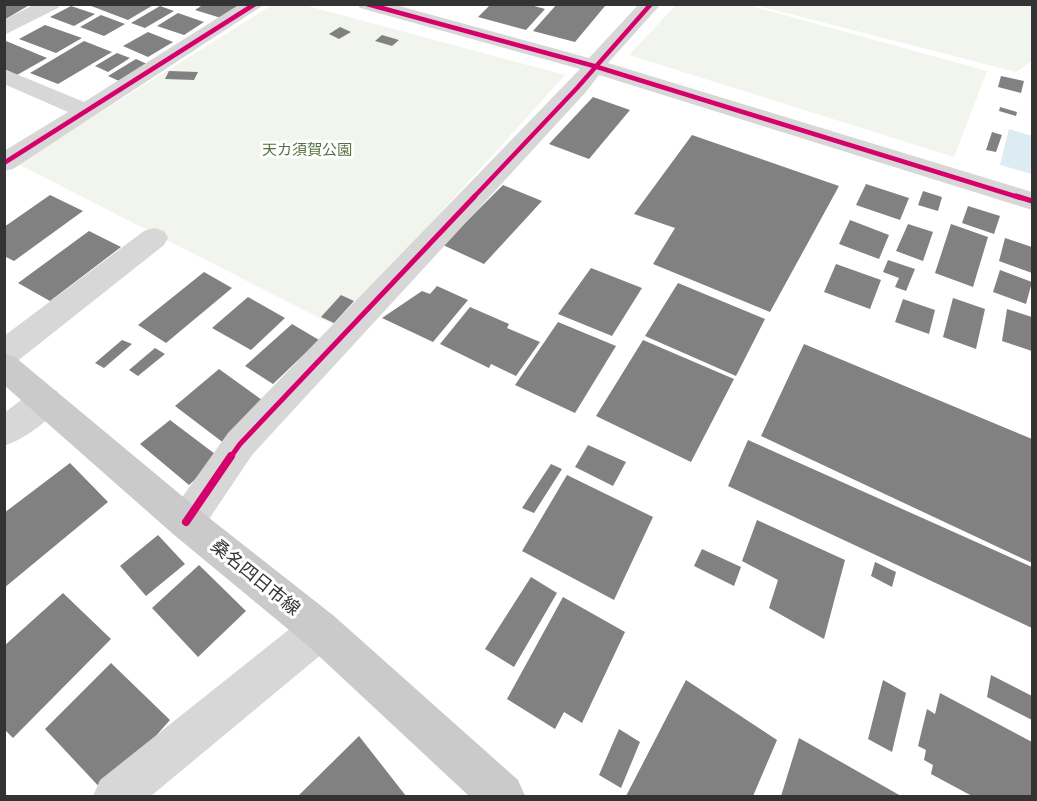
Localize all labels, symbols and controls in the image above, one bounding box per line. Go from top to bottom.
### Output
park label: 天カ須賀公園 [262,142,352,160]
street label: 桑名四日市線 [206,536,304,620]

